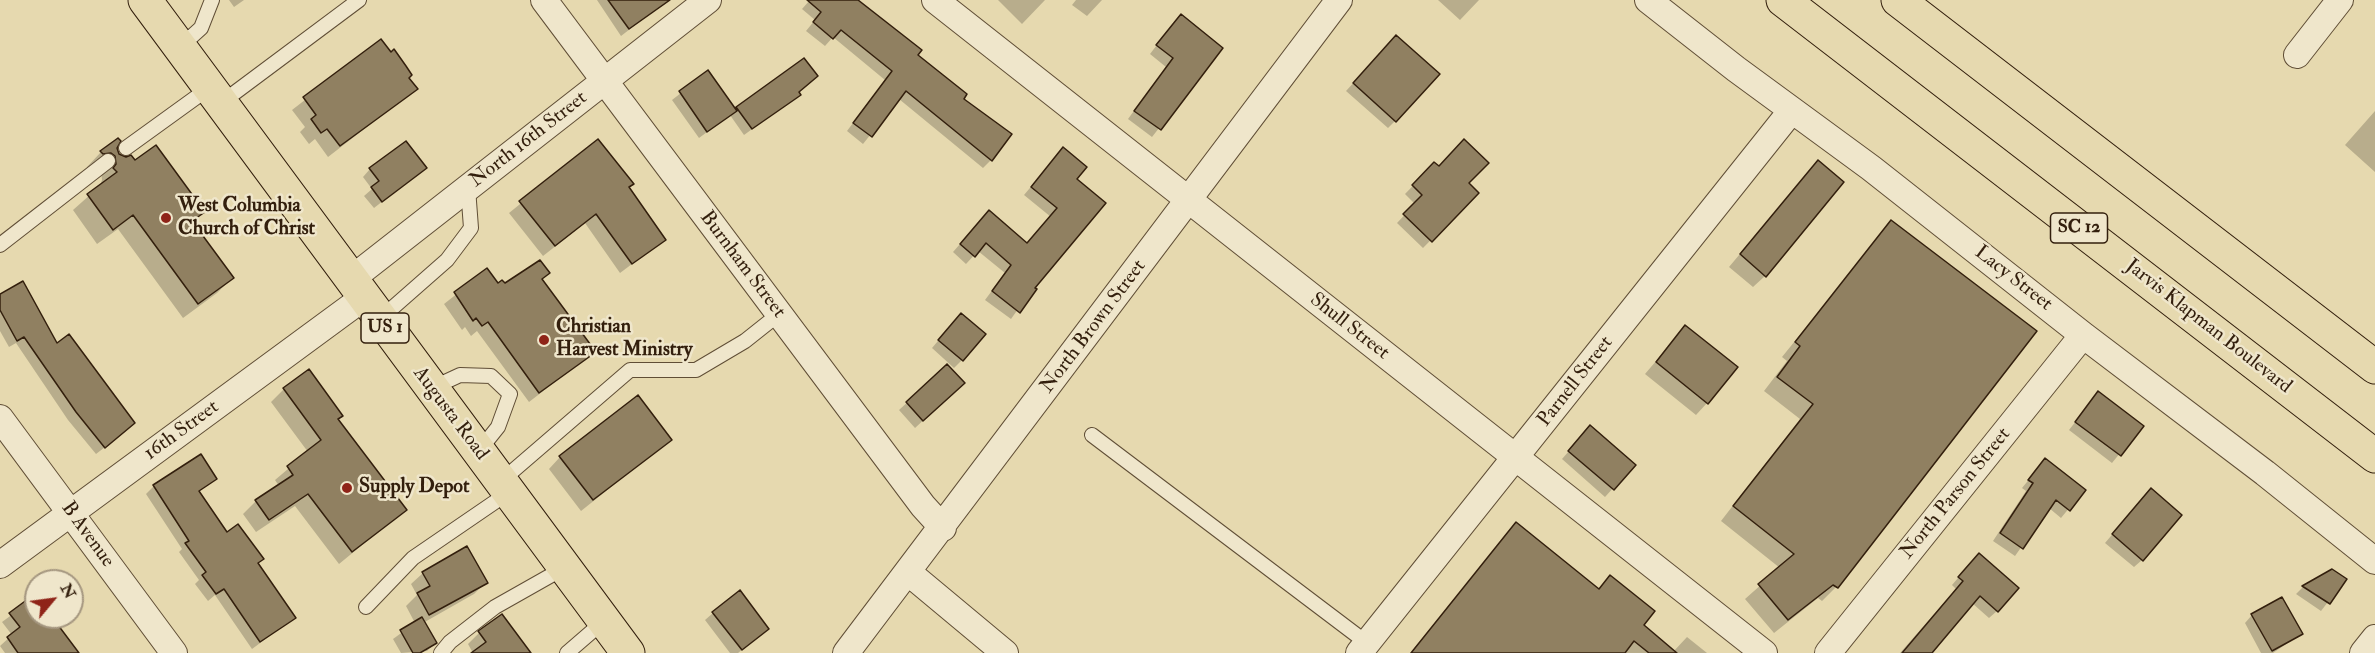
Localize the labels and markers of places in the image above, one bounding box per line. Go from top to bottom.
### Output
place label: West Columbia Church of Christ [178,195,315,242]
marker: West Columbia Church of Christ [159,211,173,225]
place label: Christian Harvest Ministry [556,316,693,363]
marker: Christian Harvest Ministry [537,333,551,347]
place label: Supply Depot [359,476,469,500]
marker: Supply Depot [340,481,354,495]

